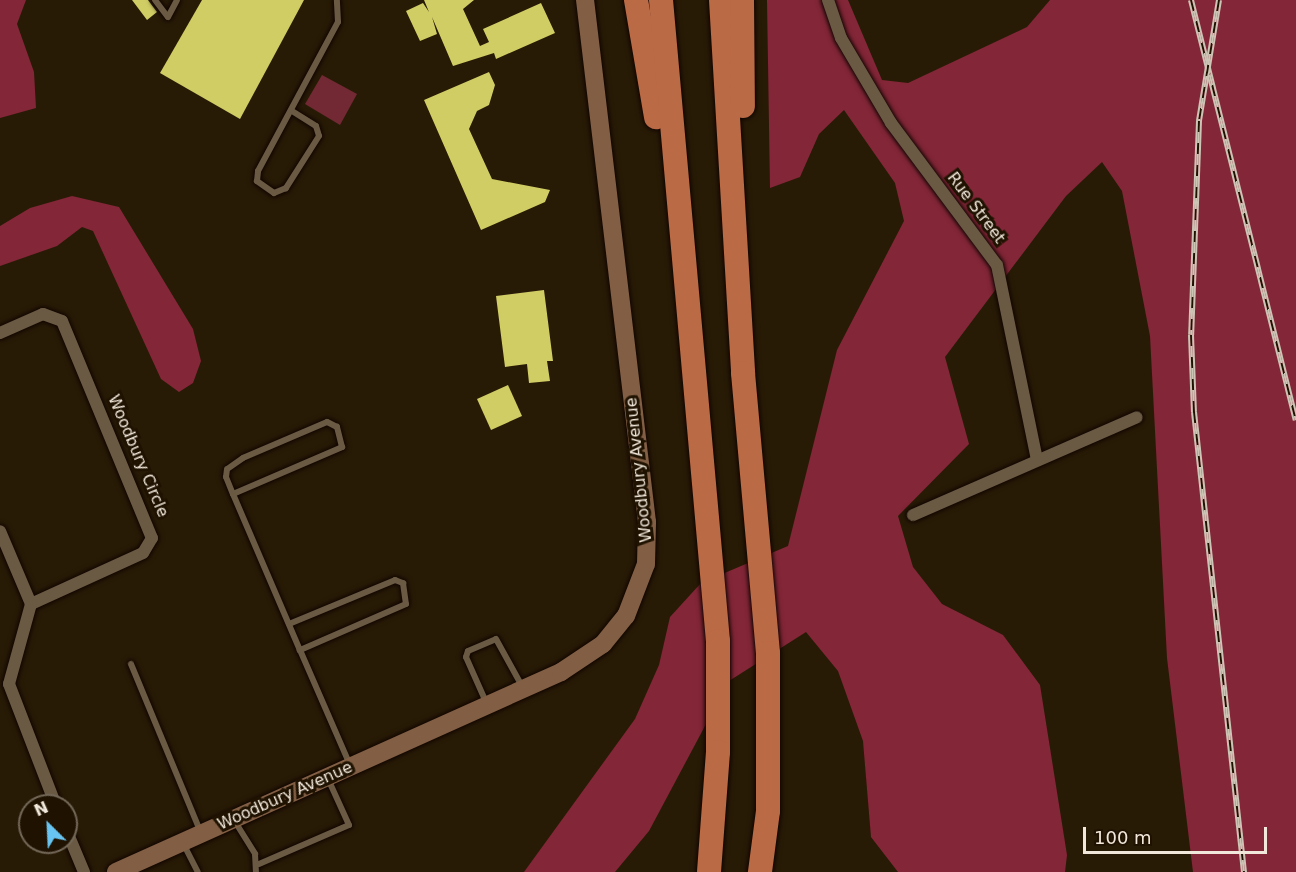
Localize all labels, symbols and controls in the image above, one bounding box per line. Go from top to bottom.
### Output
street label: Rue Street [943,169,1009,247]
street label: Woodbury Circle [104,392,172,520]
street label: Woodbury Avenue [622,397,656,543]
street label: Woodbury Avenue [215,758,355,834]
north arrow [18,794,78,854]
text: N [31,798,51,820]
scale bar [1086,815,1270,853]
text: 100 m [1094,827,1152,848]

